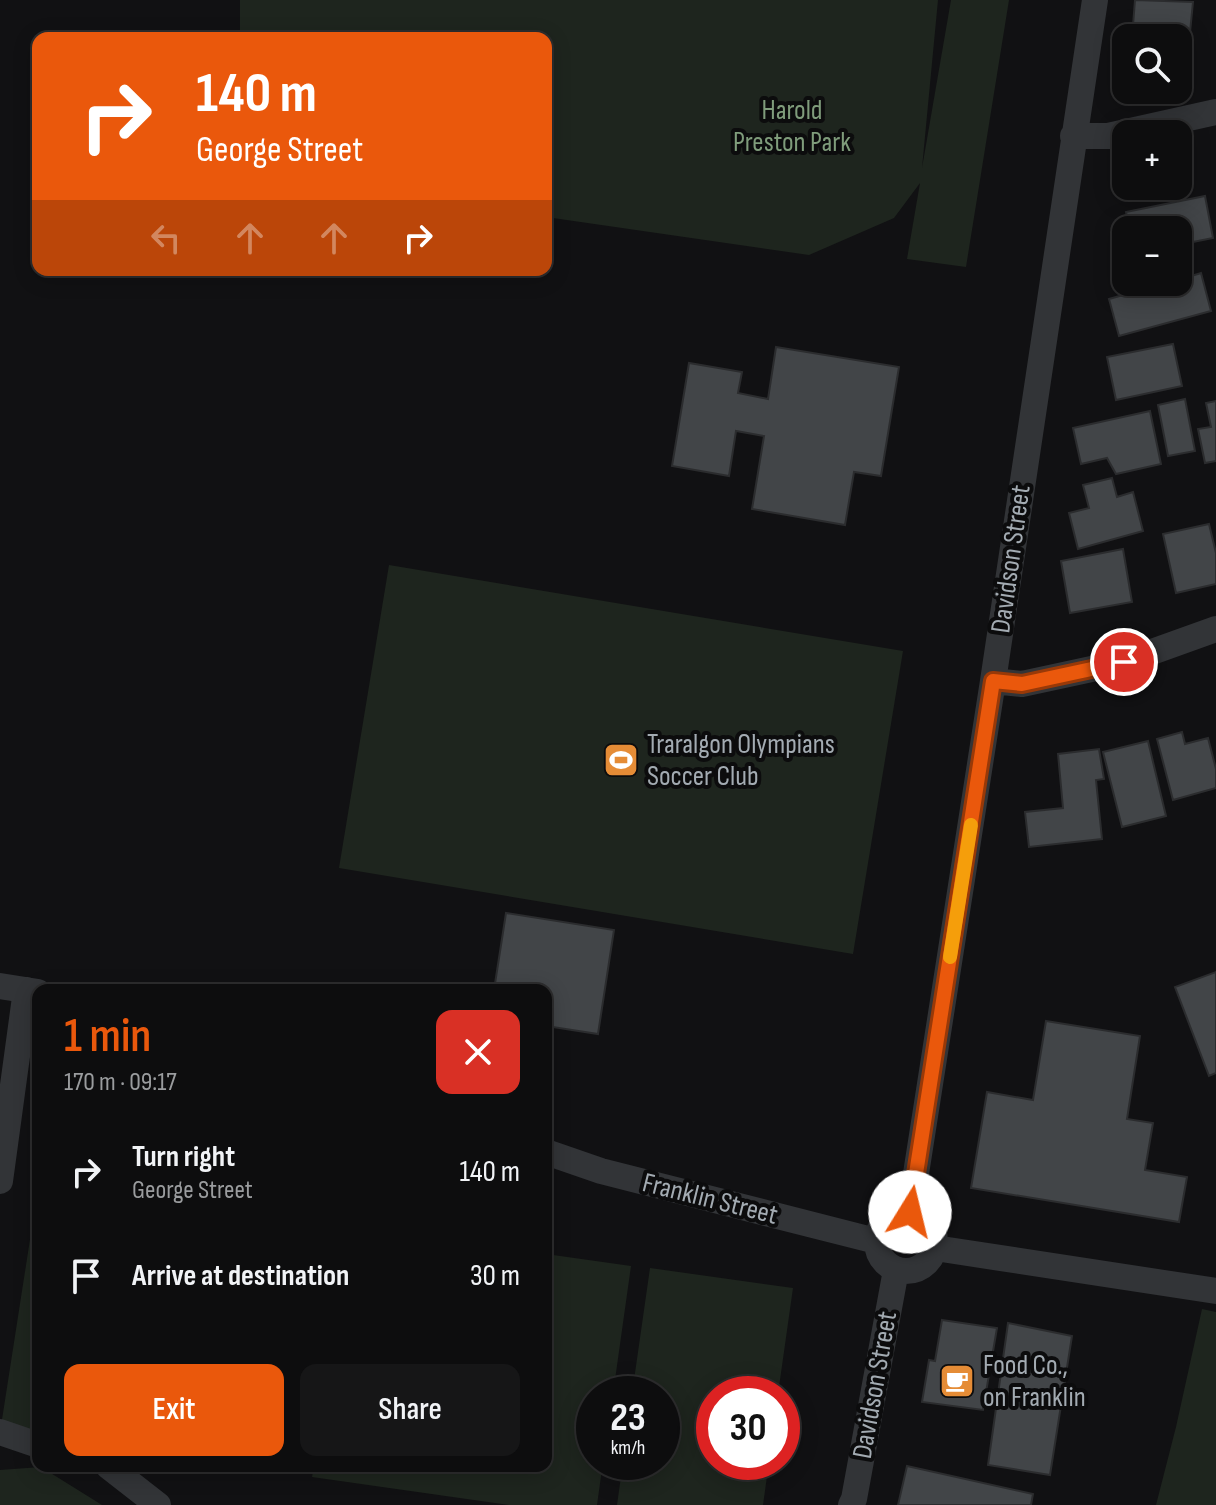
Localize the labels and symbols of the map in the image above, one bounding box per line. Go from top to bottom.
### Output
park label: Harold Preston Park [733,94,851,159]
street label: Davidson Street [984,483,1038,635]
pin [1090,628,1158,696]
place label: Traralgon Olympians Soccer Club [647,728,835,793]
sports icon: Traralgon Olympians Soccer Club [602,741,640,779]
street label: Franklin Street [639,1166,781,1232]
position arrow [868,1170,952,1254]
street label: Davidson Street [846,1309,904,1461]
place label: Food Co., on Franklin [983,1349,1086,1414]
cafe icon: Food Co., on Franklin [938,1362,976,1400]
speed limit sign: 30 [696,1376,800,1480]

